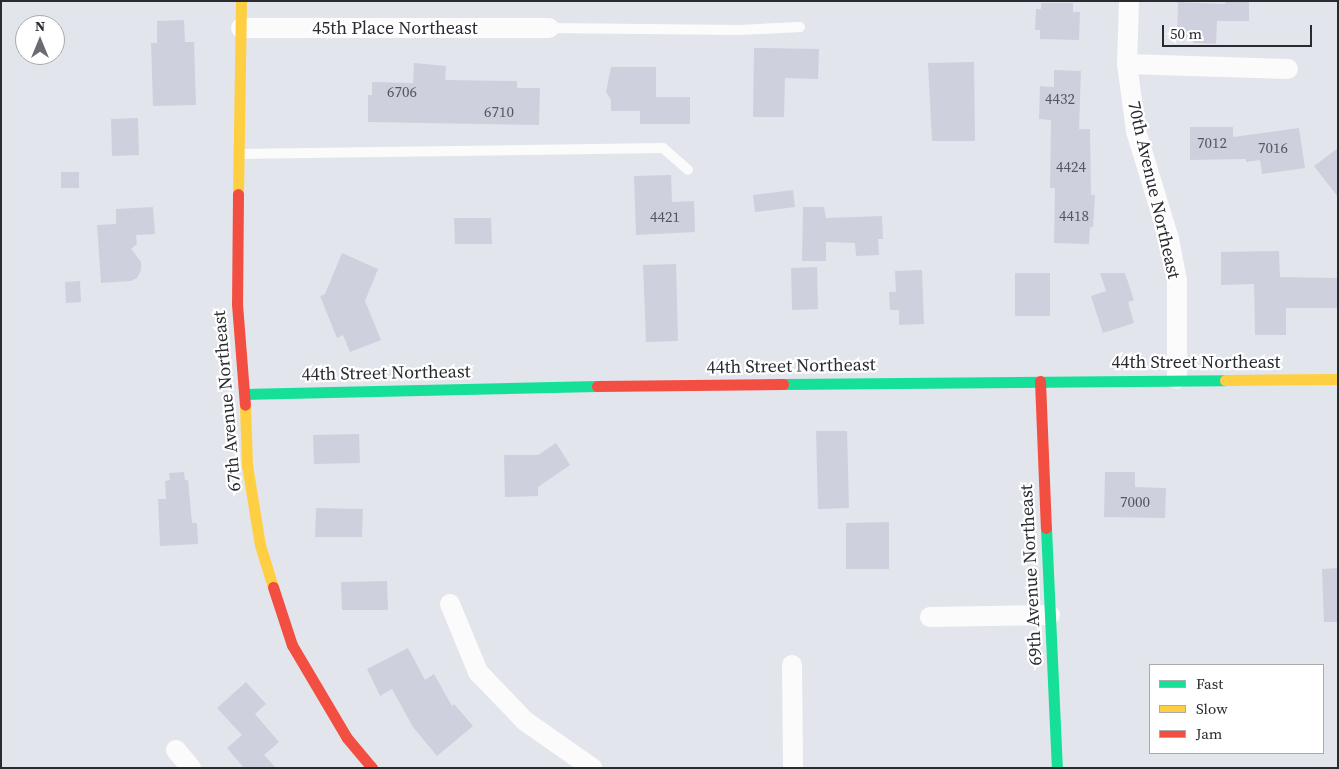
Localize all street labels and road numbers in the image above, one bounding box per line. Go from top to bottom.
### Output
street label: 45th Place Northeast [312,17,478,39]
street label: 70th Avenue Northeast [1123,99,1185,281]
street label: 67th Avenue Northeast [208,310,246,492]
street label: 44th Street Northeast [1112,351,1280,373]
street label: 44th Street Northeast [706,354,876,378]
street label: 44th Street Northeast [301,361,471,385]
street label: 69th Avenue Northeast [1015,484,1047,666]

